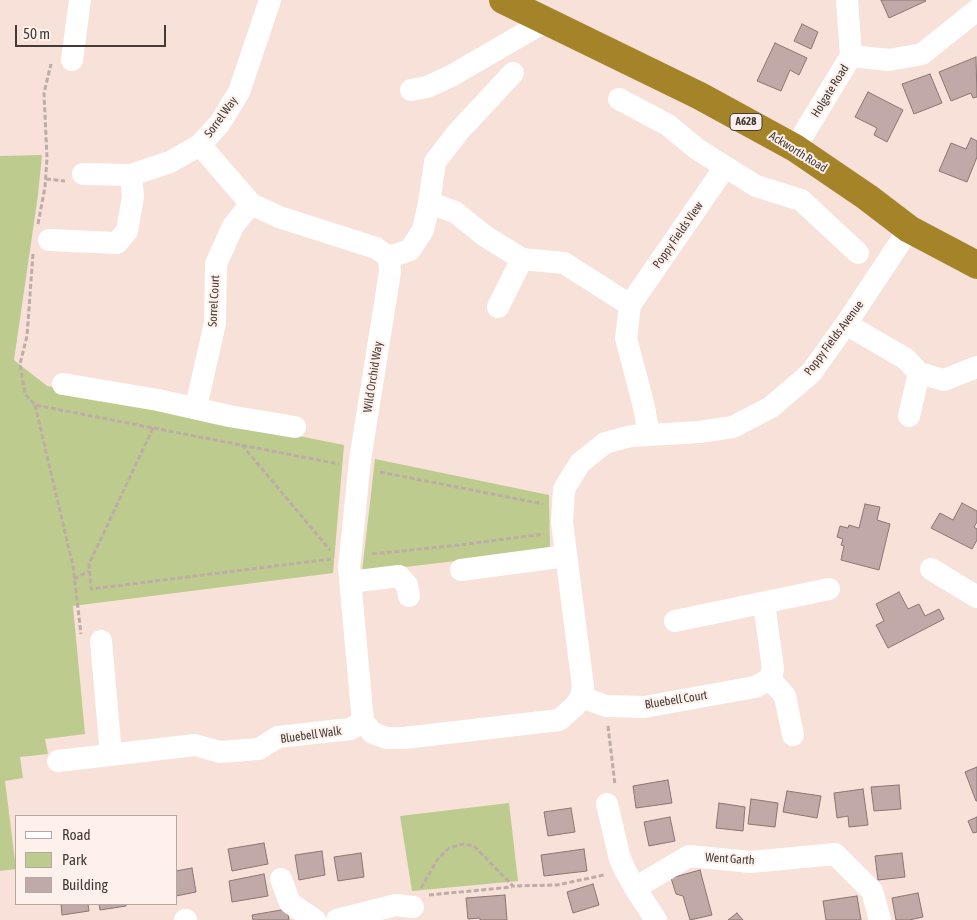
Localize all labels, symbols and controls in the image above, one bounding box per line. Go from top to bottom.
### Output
scale bar [18,15,169,47]
text: 50 m [23,25,50,42]
street label: Holgate Road [808,62,852,120]
street label: Sorrel Way [201,94,241,140]
road number: A628 [730,114,762,130]
street label: Ackworth Road [766,129,830,175]
street label: Poppy Fields View [650,199,706,271]
street label: Sorrel Court [205,275,223,327]
street label: Poppy Fields Avenue [801,298,867,378]
street label: Wild Orchid Way [360,341,386,413]
street label: Bluebell Court [644,688,708,712]
street label: Bluebell Walk [279,724,343,746]
legend [15,815,178,905]
text: Road [62,826,91,843]
street label: Went Garth [705,850,755,868]
text: Park [62,851,87,868]
text: Building [62,876,108,893]

